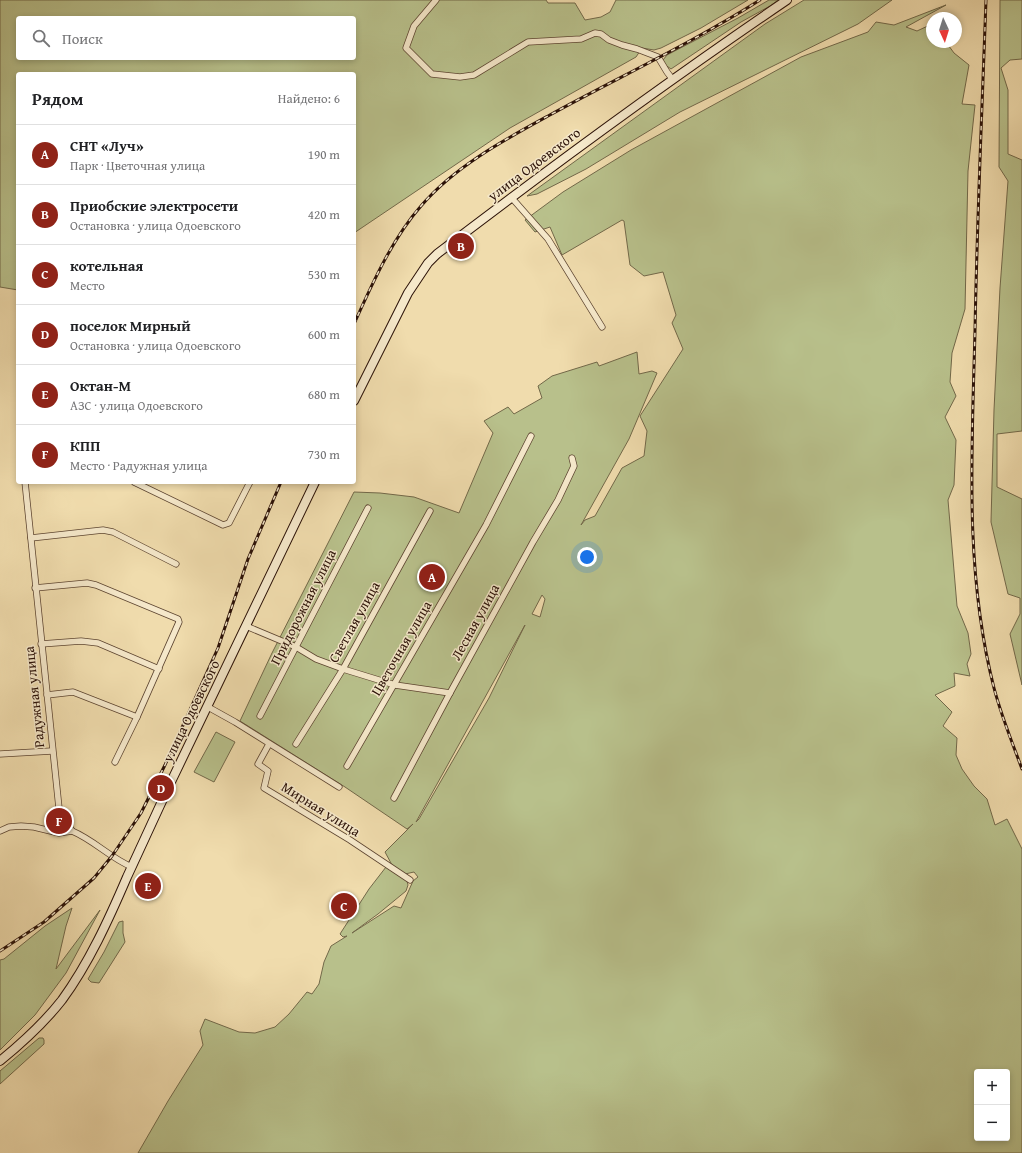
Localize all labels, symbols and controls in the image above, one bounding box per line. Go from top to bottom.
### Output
north arrow [926,12,962,48]
search box [16,16,356,60]
icon: search [30,27,52,49]
text: Поиск [62,28,103,49]
text: Рядом [32,86,83,111]
text: Найдено: 6 [278,89,340,108]
street label: улица Одоевского [483,123,584,206]
text: СНТ «Луч» [70,135,144,156]
text: A [41,145,49,164]
text: 190 m [308,145,340,164]
text: Парк · Цветочная улица [70,156,205,175]
text: Приобские электросети [70,195,238,216]
text: B [41,205,49,224]
text: 420 m [308,205,340,224]
text: Остановка · улица Одоевского [70,216,241,235]
pin: B [448,231,474,261]
text: котельная [70,255,143,276]
text: C [41,265,49,284]
text: 530 m [308,265,340,284]
text: Место [70,276,105,295]
text: поселок Мирный [70,315,191,336]
text: D [41,325,49,344]
text: 600 m [308,325,340,344]
text: Остановка · улица Одоевского [70,336,241,355]
text: Октан-М [70,375,131,396]
text: E [42,385,48,404]
text: 680 m [308,385,340,404]
text: АЗС · улица Одоевского [70,396,203,415]
text: КПП [70,435,100,456]
text: F [42,445,48,464]
text: 730 m [308,445,340,464]
text: Место · Радужная улица [70,456,208,475]
street label: Придорожная улица [265,545,341,668]
your location [577,547,597,567]
pin: A [419,562,445,592]
street label: Светлая улица [323,577,385,666]
street label: Лесная улица [446,580,504,664]
street label: Цветочная улица [366,597,436,699]
street label: Радужная улица [19,645,49,749]
street label: улица Одоевского [157,657,224,766]
pin: D [148,773,174,803]
street label: Мирная улица [278,777,365,841]
pin: F [46,806,72,836]
pin: E [135,871,161,901]
pin: C [331,891,357,921]
map controls [974,1069,1010,1141]
button: + [974,1069,1010,1105]
button: − [974,1105,1010,1141]

